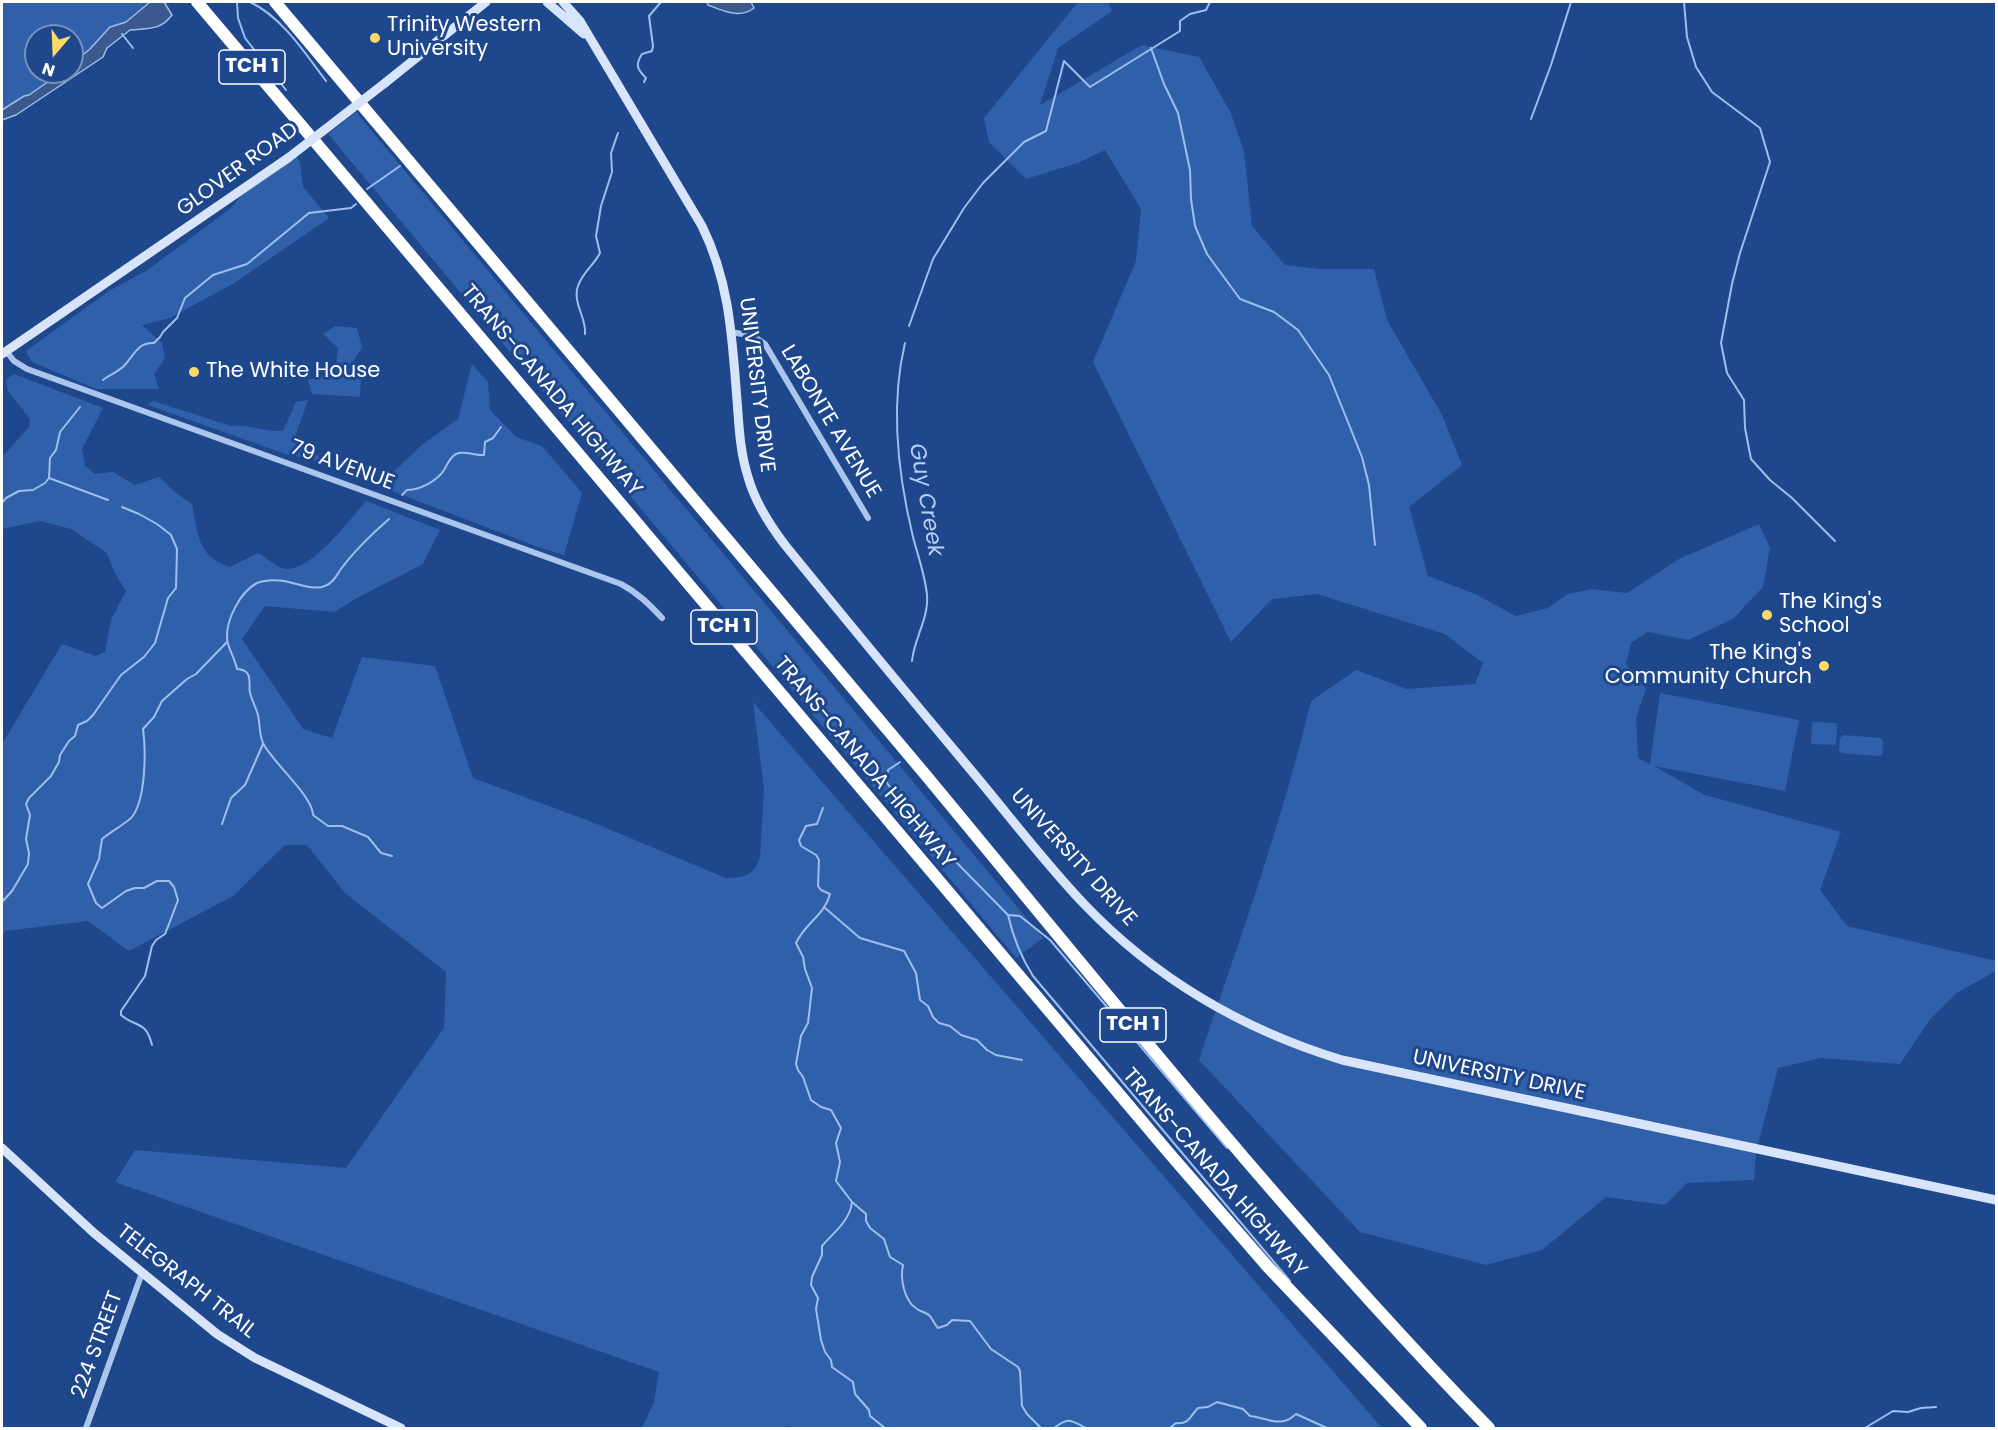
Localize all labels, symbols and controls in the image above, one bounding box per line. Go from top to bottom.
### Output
place label: Trinity Western University [387,13,541,63]
north arrow [24,24,84,84]
marker: Trinity Western University [368,31,382,45]
road number: TCH 1 [219,50,285,84]
text: N [39,57,58,82]
street label: GLOVER ROAD [173,118,303,222]
street label: TRANS-CANADA HIGHWAY [455,280,647,502]
street label: UNIVERSITY DRIVE [733,296,779,474]
street label: LABONTE AVENUE [774,341,886,503]
place label: The White House [206,359,380,385]
marker: The White House [187,365,201,379]
street label: 79 AVENUE [286,435,398,497]
water label: Guy Creek [902,442,948,558]
place label: The King's School [1779,590,1882,640]
marker: The King's School [1760,608,1774,622]
road number: TCH 1 [691,610,757,644]
place label: The King's Community Church [1605,641,1812,691]
street label: TRANS-CANADA HIGHWAY [768,652,960,874]
marker: The King's Community Church [1817,659,1831,673]
street label: UNIVERSITY DRIVE [1005,784,1141,932]
road number: TCH 1 [1100,1008,1166,1042]
street label: UNIVERSITY DRIVE [1410,1045,1588,1107]
street label: TRANS-CANADA HIGHWAY [1116,1063,1312,1283]
street label: TELEGRAPH TRAIL [111,1220,261,1344]
street label: 224 STREET [67,1288,129,1402]

